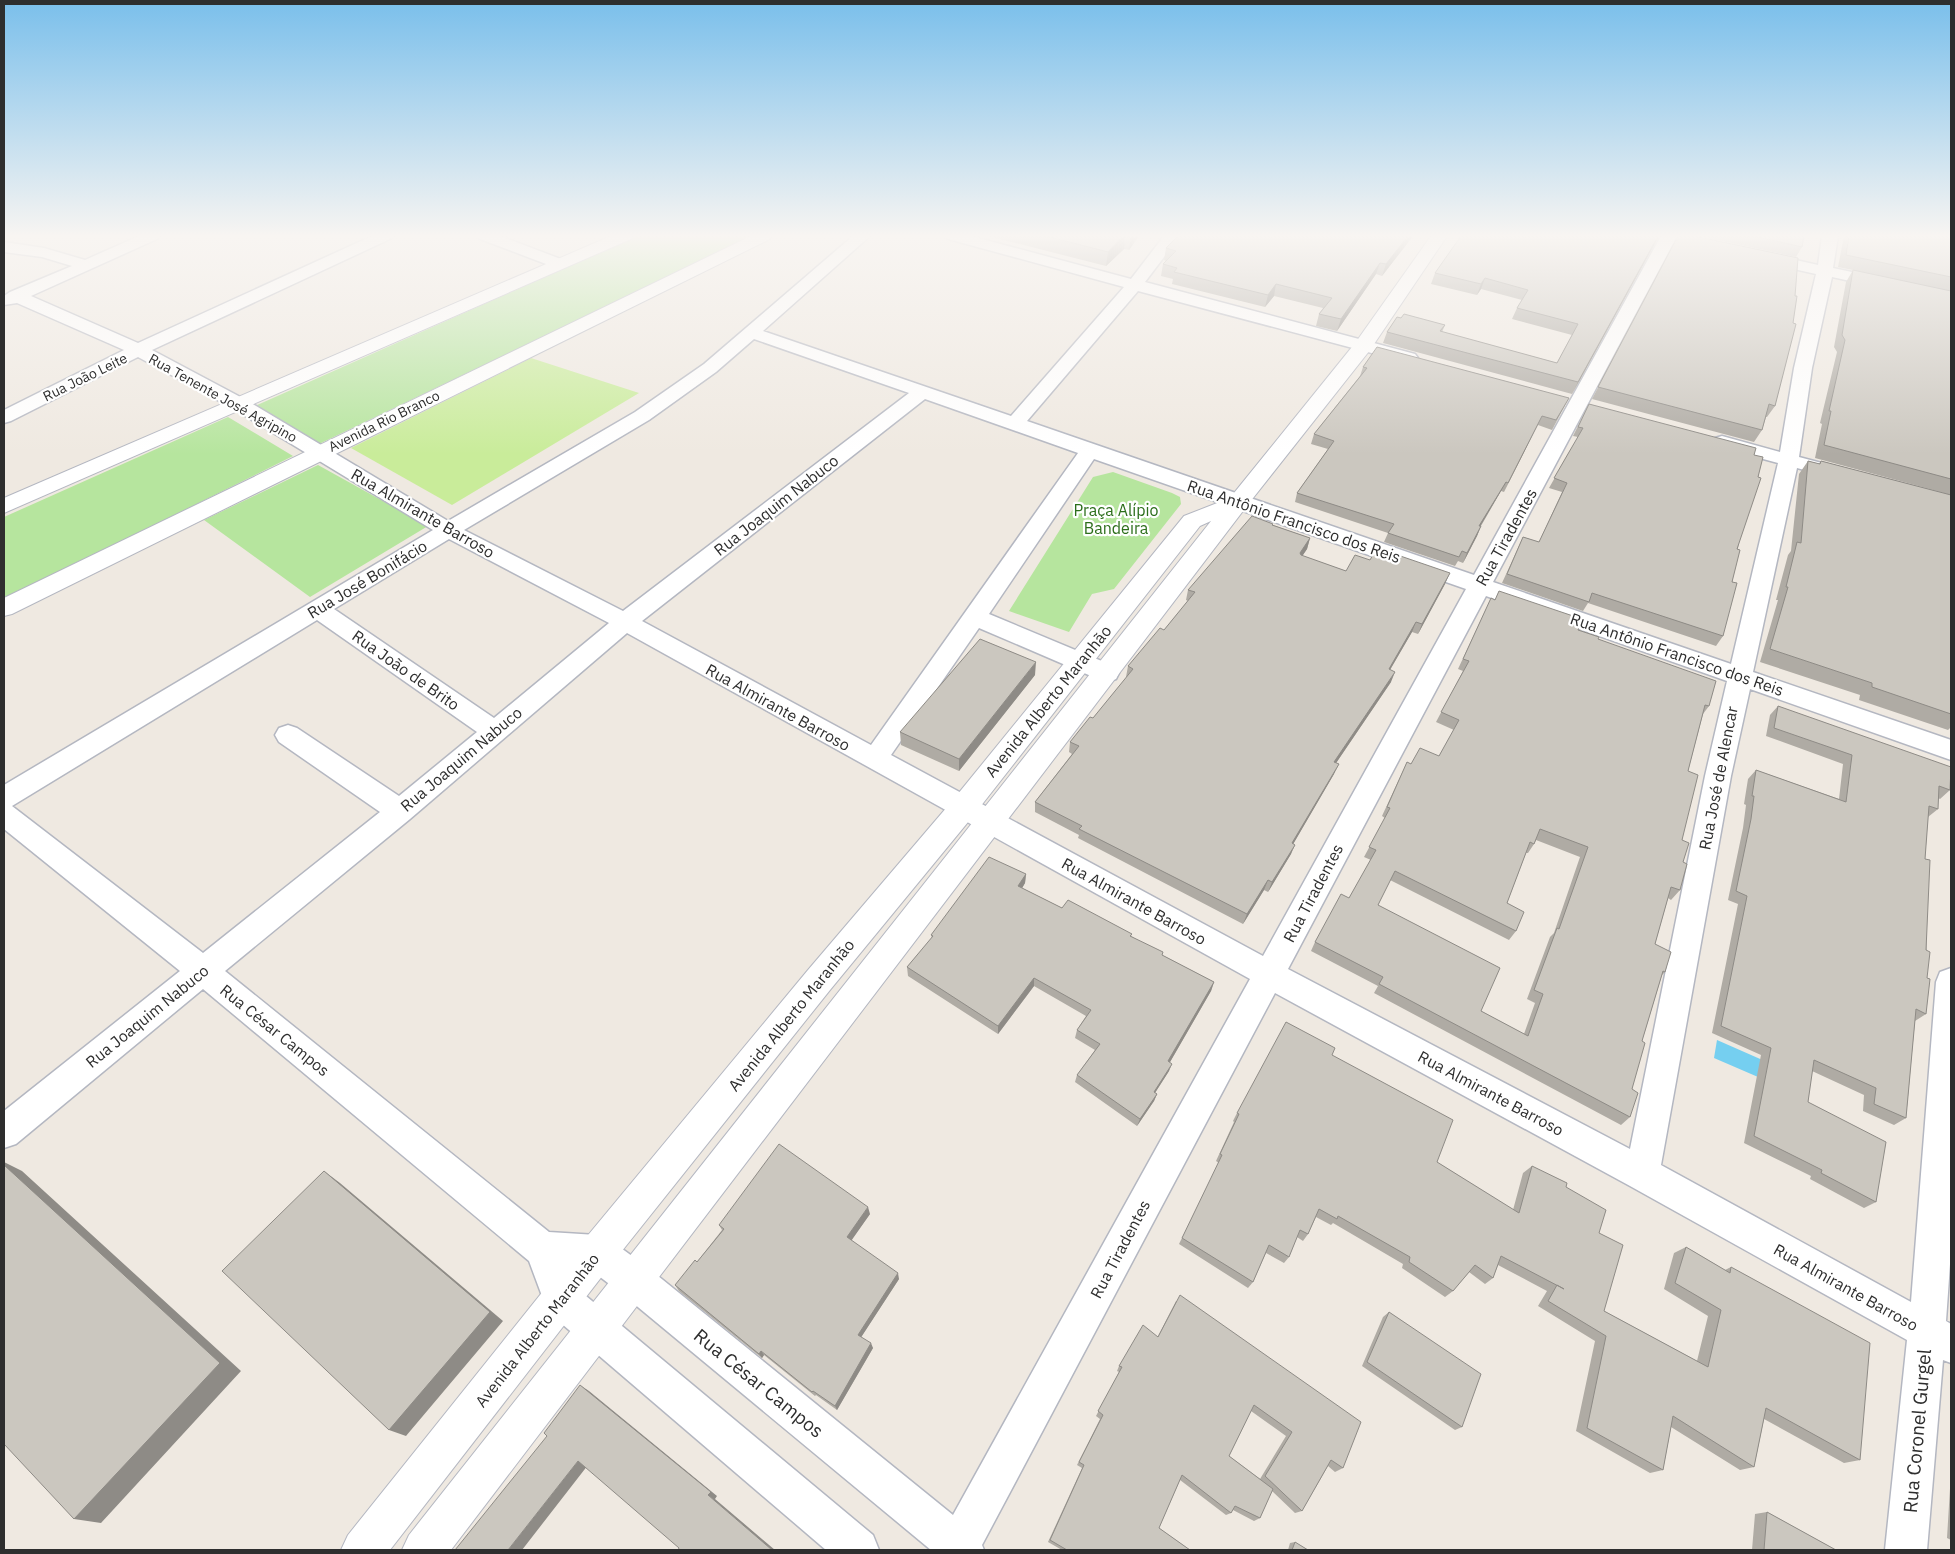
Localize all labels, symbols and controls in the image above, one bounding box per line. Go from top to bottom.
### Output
street label: Rua João Leite [40,349,131,405]
street label: Rua Tenente José Agripino [146,350,301,446]
street label: Avenida Rio Branco [325,386,443,456]
street label: Rua Joaquim Nabuco [710,450,842,560]
street label: Rua Almirante Barroso [348,464,498,562]
street label: Rua Antônio Francisco dos Reis [1185,475,1403,567]
street label: Rua Tiradentes [1471,485,1541,589]
park label: Praça Alípio Bandeira [1073,500,1159,538]
street label: Rua José Bonifácio [303,535,431,623]
street label: Rua Antônio Francisco dos Reis [1568,608,1786,700]
street label: Avenida Alberto Maranhão [981,621,1115,781]
street label: Rua João de Brito [348,625,464,715]
street label: Rua Almirante Barroso [702,659,854,755]
street label: Rua Joaquim Nabuco [396,702,526,816]
street label: Rua José de Alencar [1694,704,1742,852]
street label: Rua Tiradentes [1279,840,1347,946]
street label: Rua Almirante Barroso [1058,853,1210,949]
street label: Avenida Alberto Maranhão [724,935,858,1095]
street label: Rua Joaquim Nabuco [81,960,213,1072]
street label: Rua César Campos [216,980,334,1080]
street label: Rua Almirante Barroso [1415,1046,1567,1140]
street label: Rua Tiradentes [1086,1196,1154,1302]
street label: Rua Almirante Barroso [1770,1239,1922,1335]
street label: Avenida Alberto Maranhão [471,1249,603,1411]
street label: Rua César Campos [689,1323,829,1443]
street label: Rua Coronel Gurgel [1898,1348,1936,1514]

